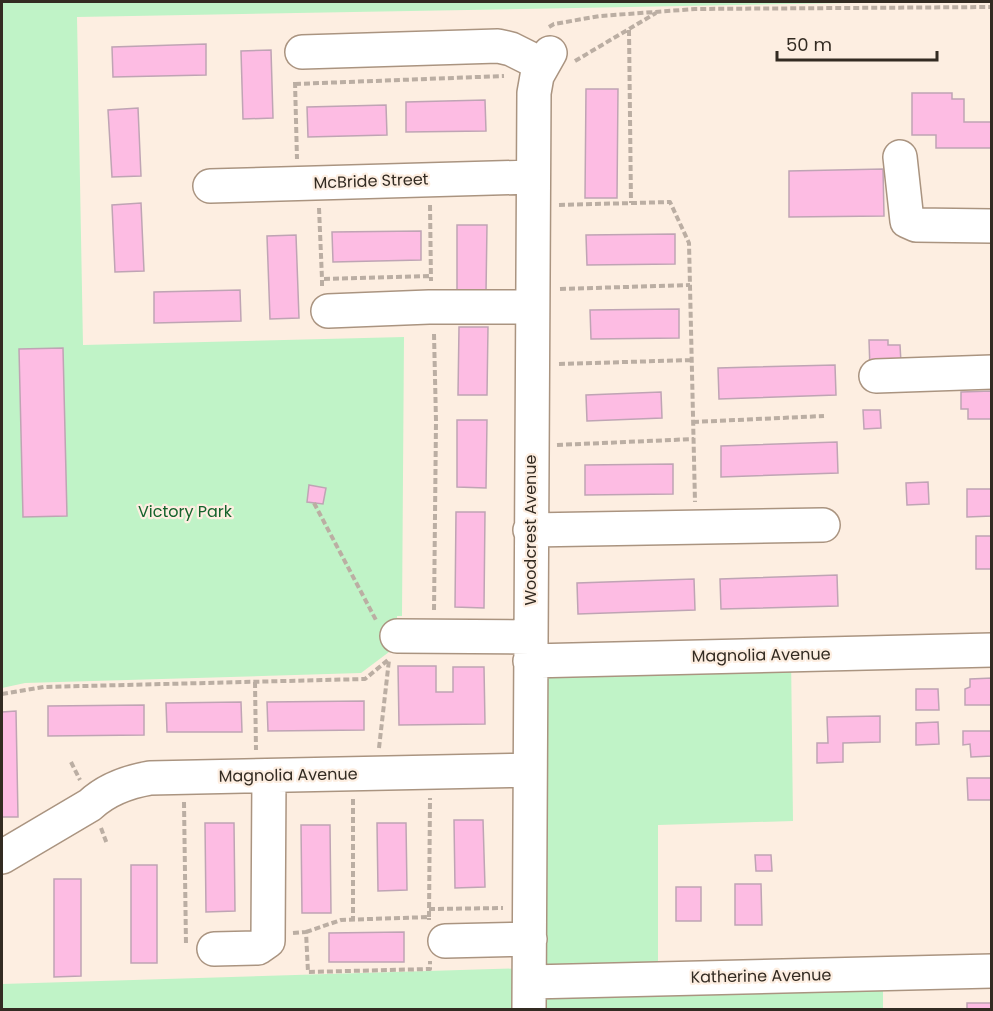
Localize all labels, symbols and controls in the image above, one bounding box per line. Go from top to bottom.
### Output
scale bar [777,24,938,62]
text: 50 m [786,32,832,57]
street label: McBride Street [313,167,429,195]
street label: Woodcrest Avenue [519,454,542,606]
park label: Victory Park [138,500,233,523]
street label: Magnolia Avenue [691,642,831,668]
street label: Magnolia Avenue [218,762,358,788]
street label: Katherine Avenue [690,963,832,989]

